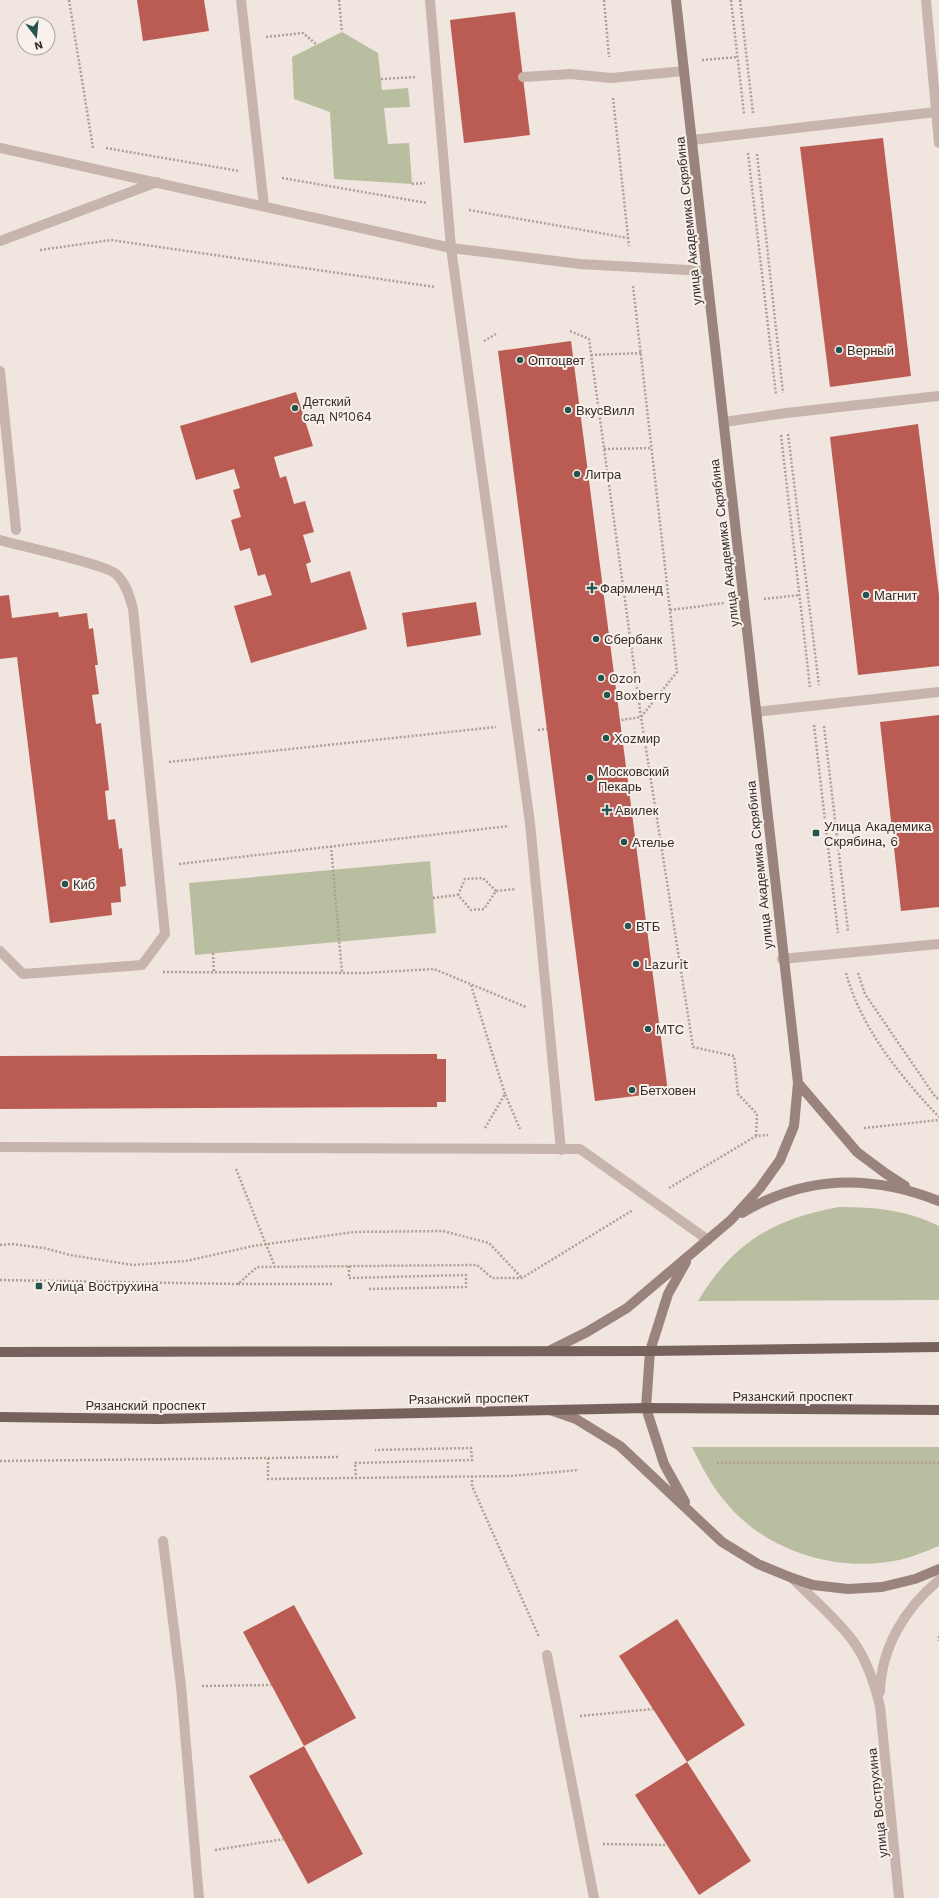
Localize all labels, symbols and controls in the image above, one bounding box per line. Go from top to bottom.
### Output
north arrow [16,16,56,56]
text: N [33,38,44,53]
street label: улица Академика Скрябина [672,135,705,306]
place label: Верный [847,343,894,358]
marker: Верный [834,345,844,355]
place label: Оптоцвет [528,353,585,368]
marker: Оптоцвет [515,355,525,365]
place label: Детский сад №1064 [303,394,372,424]
marker: Детский сад №1064 [290,403,300,413]
place label: ВкусВилл [576,403,634,418]
marker: ВкусВилл [563,405,573,415]
street label: улица Академика Скрябина [707,457,742,628]
place label: Литра [585,467,622,482]
marker: Литра [572,469,582,479]
place label: Фармленд [600,581,663,596]
marker: Фармленд [587,583,597,593]
place label: Магнит [874,588,917,603]
marker: Магнит [861,590,871,600]
place label: Сбербанк [604,632,663,647]
marker: Сбербанк [591,634,601,644]
place label: Ozon [609,671,641,686]
marker: Ozon [596,673,606,683]
place label: Boxberry [615,688,671,703]
marker: Boxberry [602,690,612,700]
place label: Хоzмир [614,731,660,746]
marker: Хоzмир [601,733,611,743]
place label: Московский Пекарь [598,764,669,794]
marker: Московский Пекарь [585,773,595,783]
street label: улица Академика Скрябина [743,779,776,950]
place label: Авилек [615,803,659,818]
marker: Авилек [602,805,612,815]
place label: Улица Академика Скрябина, 6 [824,819,932,849]
marker: Улица Академика Скрябина, 6 [811,828,821,838]
place label: Ателье [632,835,675,850]
marker: Ателье [619,837,629,847]
place label: Киб [73,877,95,892]
marker: Киб [60,879,70,889]
place label: ВТБ [636,919,660,934]
marker: ВТБ [623,921,633,931]
place label: Lazurit [644,957,689,972]
marker: Lazurit [631,959,641,969]
place label: МТС [656,1022,684,1037]
marker: МТС [643,1024,653,1034]
place label: Бетховен [640,1083,696,1098]
marker: Бетховен [627,1085,637,1095]
place label: Улица Вострухина [47,1279,159,1294]
marker: Улица Вострухина [34,1281,44,1291]
street label: Рязанский проспект [733,1389,853,1404]
street label: Рязанский проспект [408,1390,530,1407]
street label: Рязанский проспект [86,1398,206,1413]
street label: улица Вострухина [864,1747,891,1859]

